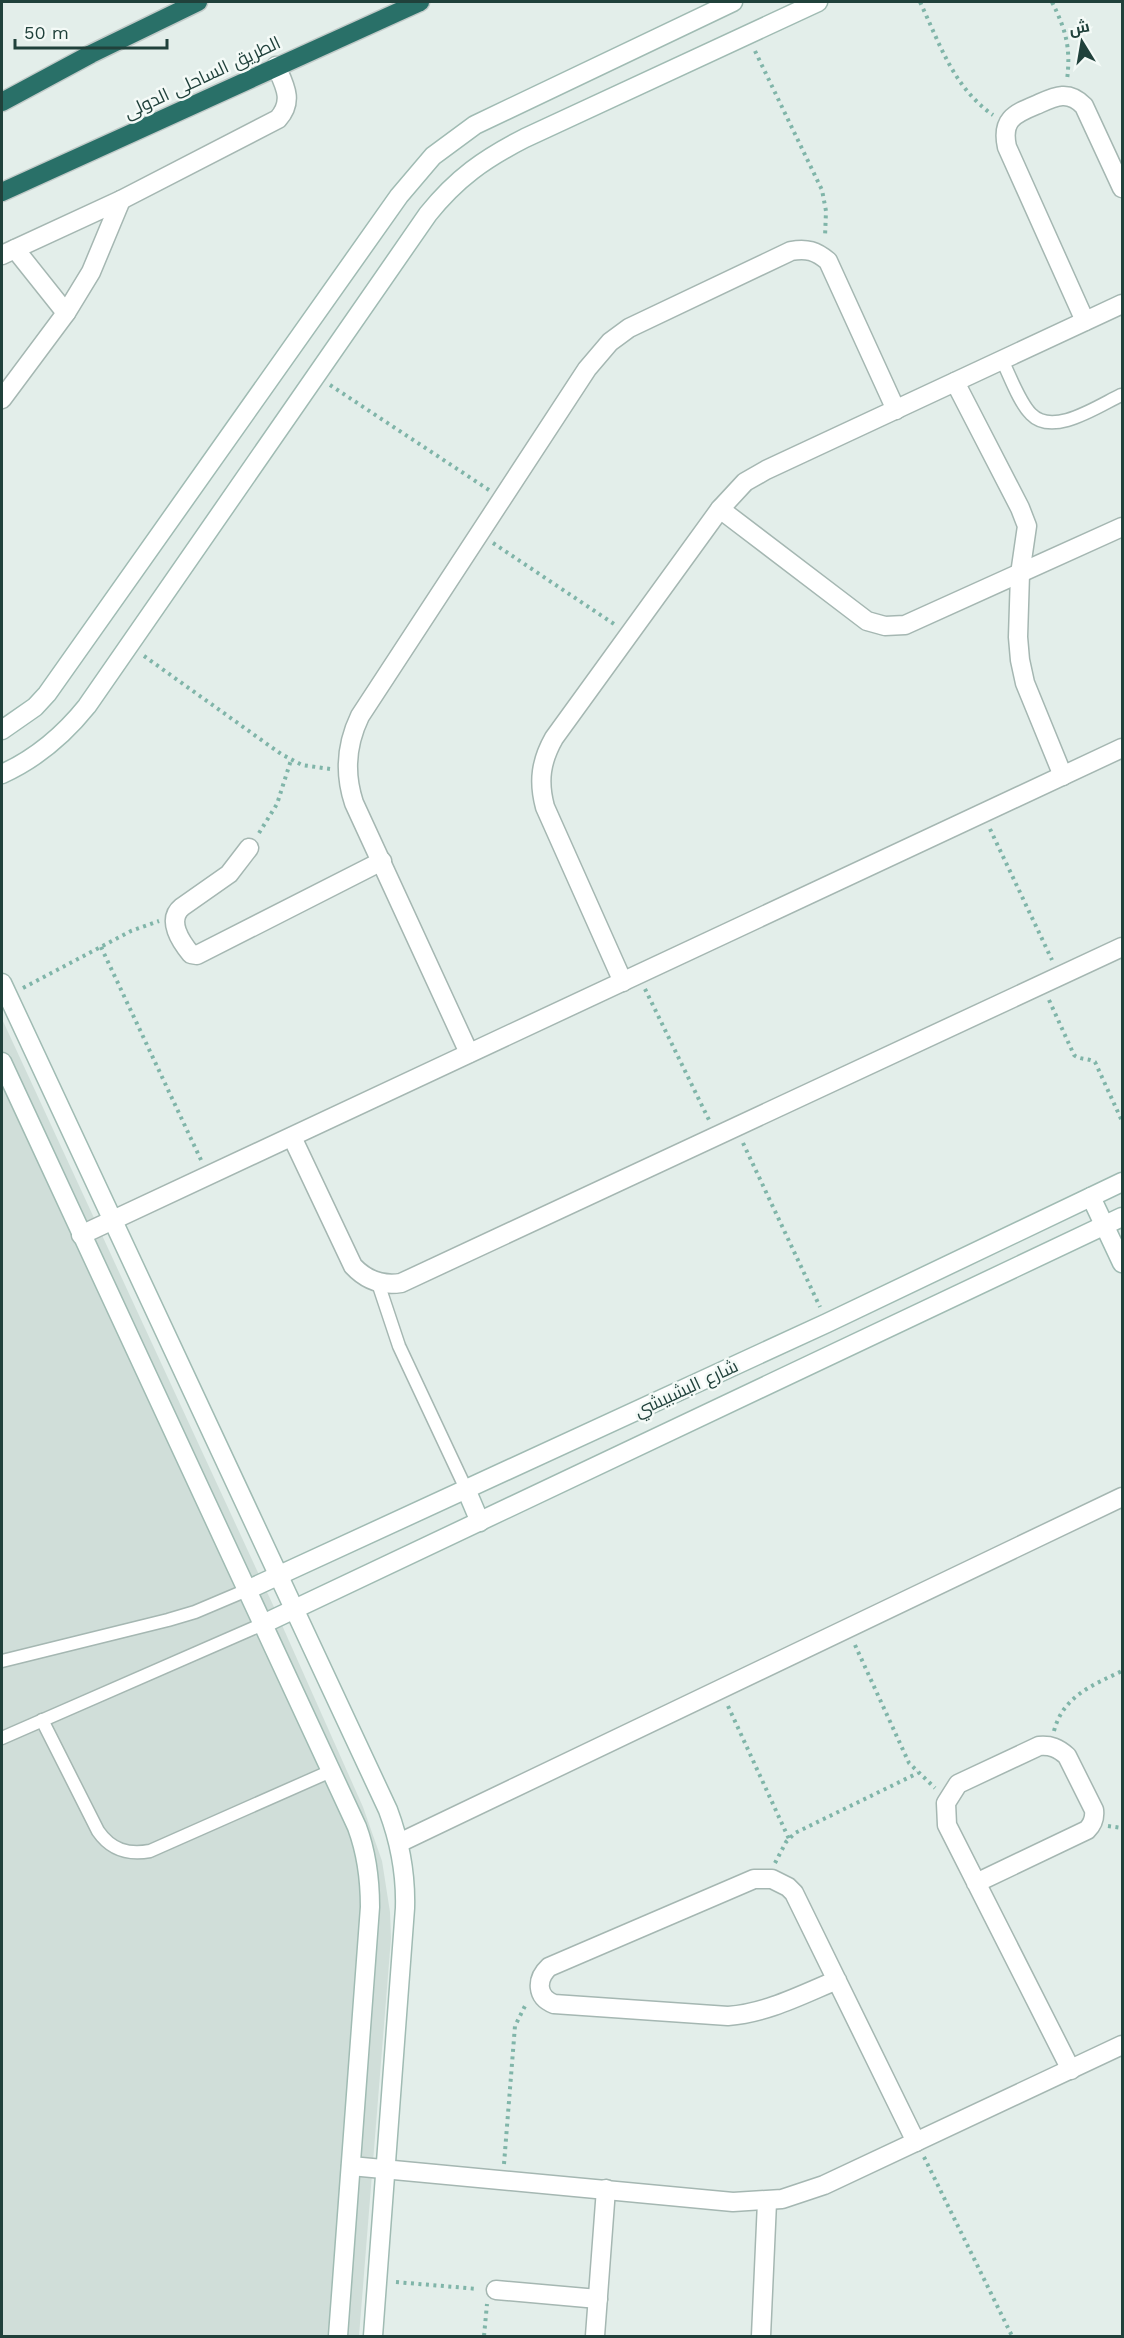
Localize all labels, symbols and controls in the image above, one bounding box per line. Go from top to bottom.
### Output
scale bar [15,12,166,50]
north arrow [1052,12,1112,72]
text: ش [1067,16,1091,39]
text: 50 m [24,22,69,43]
street label: الطريق الساحلى الدولى [120,31,285,124]
street label: شارع البشبيشي [631,1355,742,1424]

